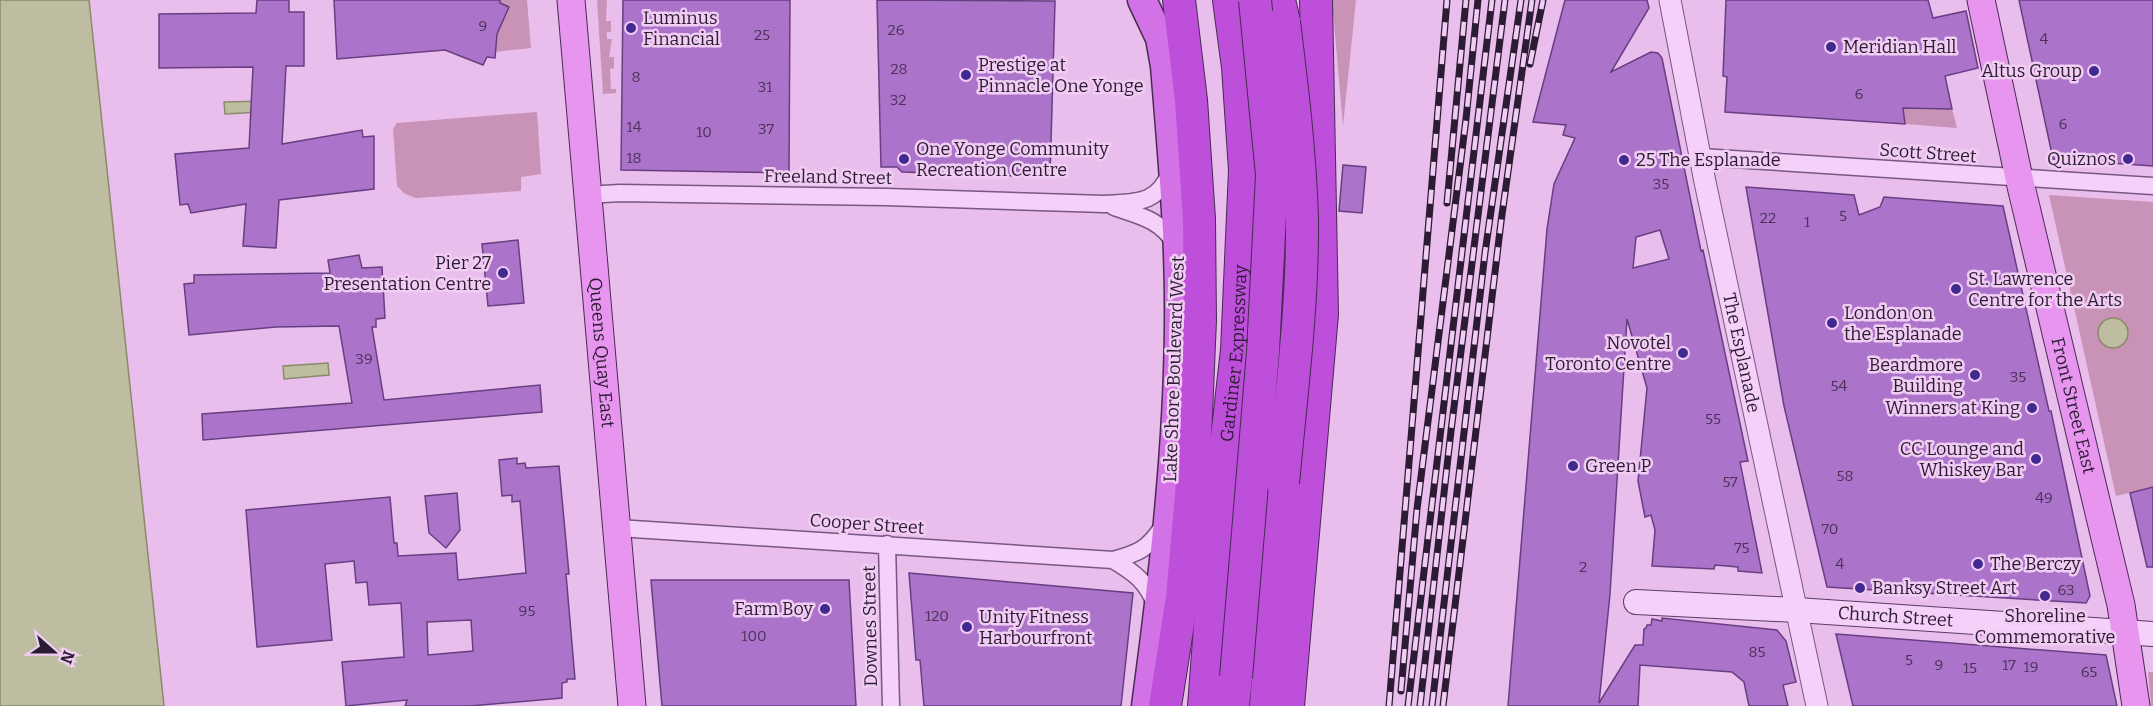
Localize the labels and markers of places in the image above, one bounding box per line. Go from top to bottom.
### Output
place label: Luminus Financial [643,7,720,50]
marker: Luminus Financial [624,21,638,35]
place label: Meridian Hall [1843,36,1957,58]
marker: Meridian Hall [1824,40,1838,54]
place label: Prestige at Pinnacle One Yonge [978,54,1144,97]
place label: Altus Group [1981,60,2082,82]
marker: Altus Group [2087,64,2101,78]
marker: Prestige at Pinnacle One Yonge [959,68,973,82]
place label: One Yonge Community Recreation Centre [916,138,1109,181]
place label: Quiznos [2047,148,2116,170]
place label: 25 The Esplanade [1636,149,1781,171]
marker: One Yonge Community Recreation Centre [897,152,911,166]
marker: Quiznos [2121,152,2135,166]
marker: 25 The Esplanade [1617,153,1631,167]
place label: Pier 27 Presentation Centre [324,252,491,295]
marker: Pier 27 Presentation Centre [496,266,510,280]
place label: St. Lawrence Centre for the Arts [1968,268,2122,311]
marker: St. Lawrence Centre for the Arts [1949,282,1963,296]
place label: London on the Esplanade [1844,302,1962,345]
marker: London on the Esplanade [1825,316,1839,330]
place label: Novotel Toronto Centre [1545,332,1671,375]
marker: Novotel Toronto Centre [1676,346,1690,360]
place label: Beardmore Building [1869,354,1963,397]
marker: Beardmore Building [1968,368,1982,382]
place label: Winners at King [1885,397,2020,419]
marker: Winners at King [2025,401,2039,415]
place label: CC Lounge and Whiskey Bar [1900,438,2024,481]
marker: CC Lounge and Whiskey Bar [2029,452,2043,466]
place label: Green P [1585,455,1652,477]
marker: Green P [1566,459,1580,473]
place label: The Berczy [1990,553,2081,575]
marker: The Berczy [1971,557,1985,571]
place label: Banksy Street Art [1872,577,2017,599]
marker: Banksy Street Art [1853,581,1867,595]
marker: Shoreline Commemorative [2038,589,2052,603]
place label: Farm Boy [734,598,813,620]
marker: Farm Boy [818,602,832,616]
place label: Shoreline Commemorative [1975,605,2115,648]
place label: Unity Fitness Harbourfront [979,606,1093,649]
marker: Unity Fitness Harbourfront [960,620,974,634]

